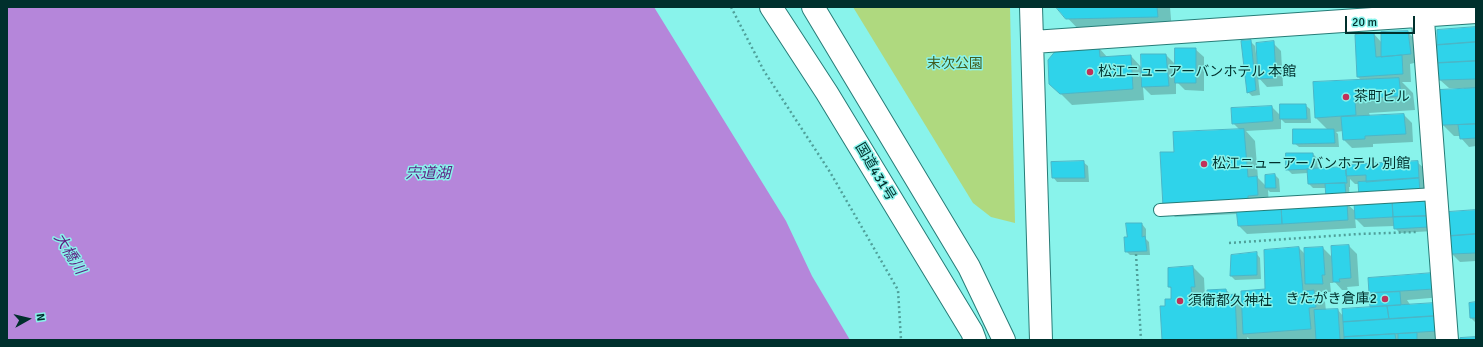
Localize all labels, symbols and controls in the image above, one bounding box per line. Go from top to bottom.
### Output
scale bar [1347,8,1417,34]
text: 20 m [1352,15,1377,30]
park label: 末次公園 [927,56,983,72]
place label: 松江ニューアーバンホテル 本館 [1098,64,1296,80]
marker: 松江ニューアーバンホテル 本館 [1085,67,1095,77]
place label: 茶町ビル [1354,89,1410,105]
marker: 茶町ビル [1341,92,1351,102]
street label: 国道431号 [851,140,899,204]
place label: 松江ニューアーバンホテル 別館 [1212,156,1410,172]
marker: 松江ニューアーバンホテル 別館 [1199,159,1209,169]
water label: 宍道湖 [406,165,450,183]
water label: 大橋川 [49,230,89,278]
place label: きたがき倉庫2 [1285,291,1377,307]
place label: 須衛都久神社 [1188,293,1272,309]
marker: きたがき倉庫2 [1380,294,1390,304]
marker: 須衛都久神社 [1175,296,1185,306]
north arrow [8,299,48,339]
text: N [33,313,47,322]

